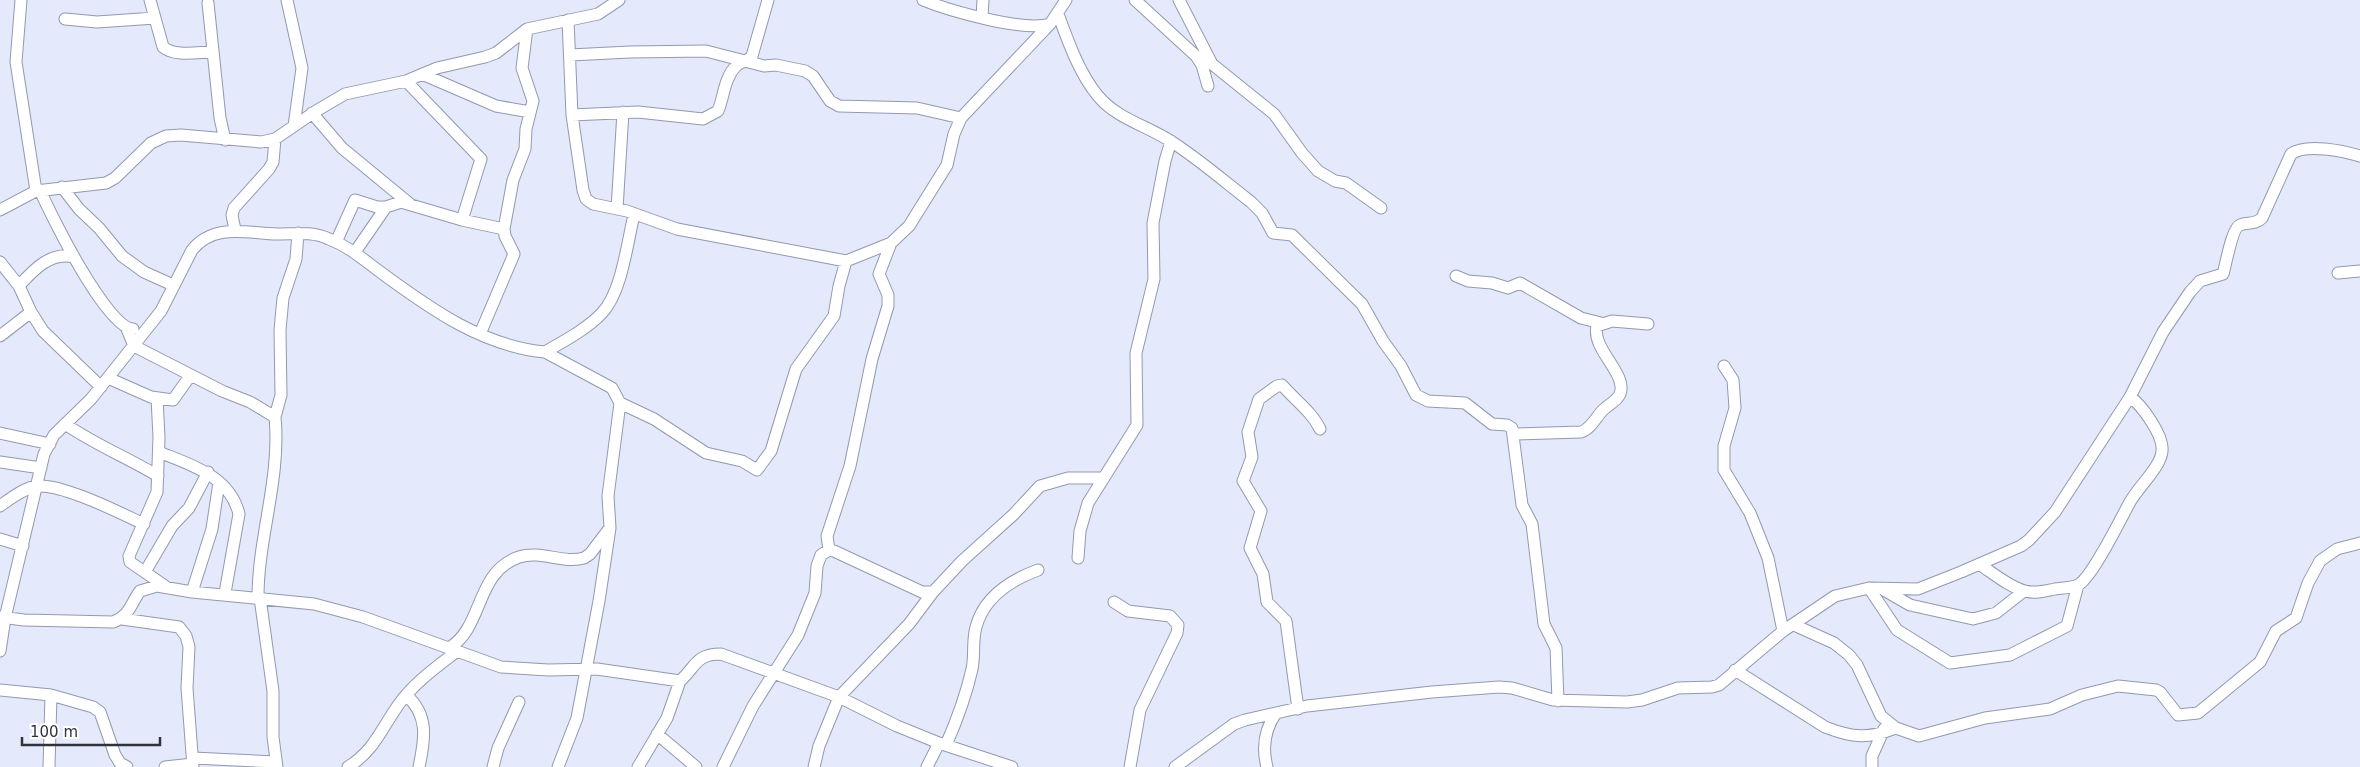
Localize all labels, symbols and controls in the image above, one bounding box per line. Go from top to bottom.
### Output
scale bar [22,714,160,746]
text: 100 m [30,723,78,741]

